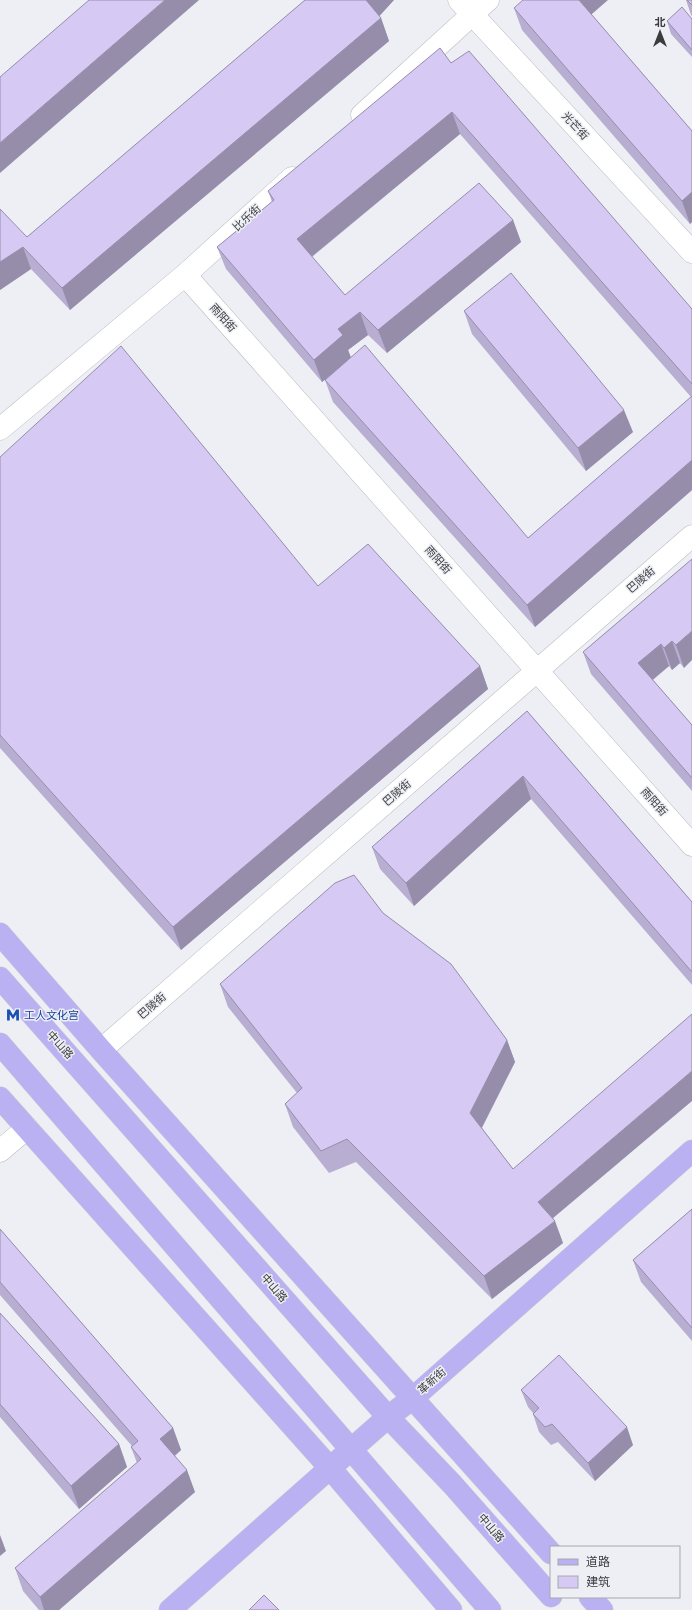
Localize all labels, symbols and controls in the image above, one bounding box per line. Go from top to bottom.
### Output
north arrow [640,12,680,52]
text: 北 [655,16,666,29]
street label: 光芒街 [559,109,591,143]
street label: 比乐街 [230,202,264,234]
street label: 雨阳街 [207,301,239,335]
street label: 雨阳街 [422,543,454,577]
street label: 巴陵街 [624,564,658,596]
street label: 巴陵街 [380,777,414,809]
street label: 雨阳街 [638,785,670,819]
street label: 巴陵街 [135,990,169,1022]
metro station icon: 工人文化宫 [5,1007,21,1023]
place label: 工人文化宫 [24,1009,79,1022]
street label: 中山路 [44,1028,76,1062]
street label: 中山路 [258,1271,290,1305]
street label: 革新街 [415,1365,449,1397]
street label: 中山路 [475,1511,507,1545]
legend [550,1546,680,1598]
text: 道路 [586,1555,610,1569]
text: 建筑 [586,1575,610,1589]

